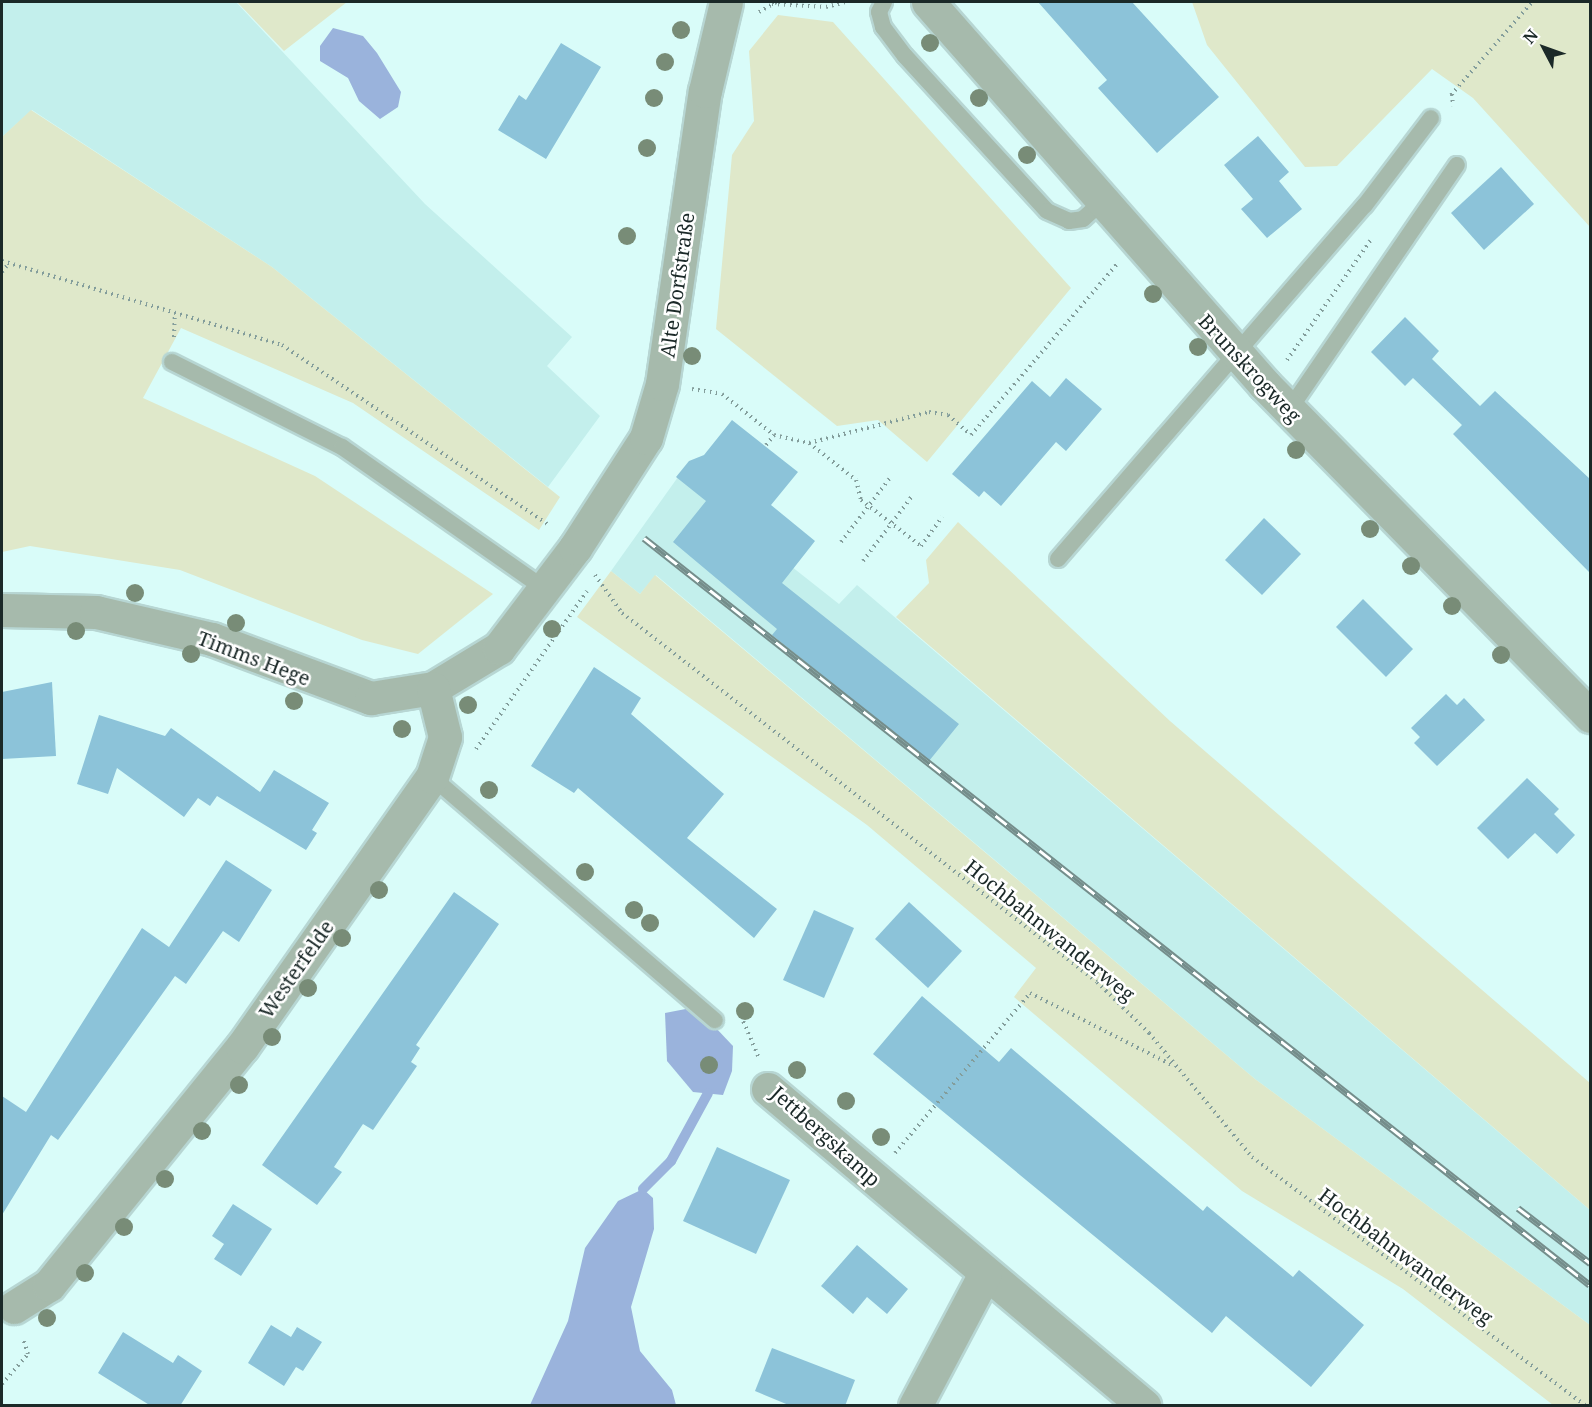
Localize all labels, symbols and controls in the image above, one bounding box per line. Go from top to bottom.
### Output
north arrow [1514,18,1574,78]
text: N [1518,24,1543,48]
street label: Alte Dorfstraße [655,211,699,359]
street label: Brunskrogweg [1194,309,1306,427]
street label: Timms Hege [194,626,314,690]
street label: Hochbahnwanderweg [960,854,1140,1006]
street label: Westerfelde [254,915,338,1023]
street label: Jettbergskamp [767,1081,885,1191]
street label: Hochbahnwanderweg [1314,1183,1498,1329]

